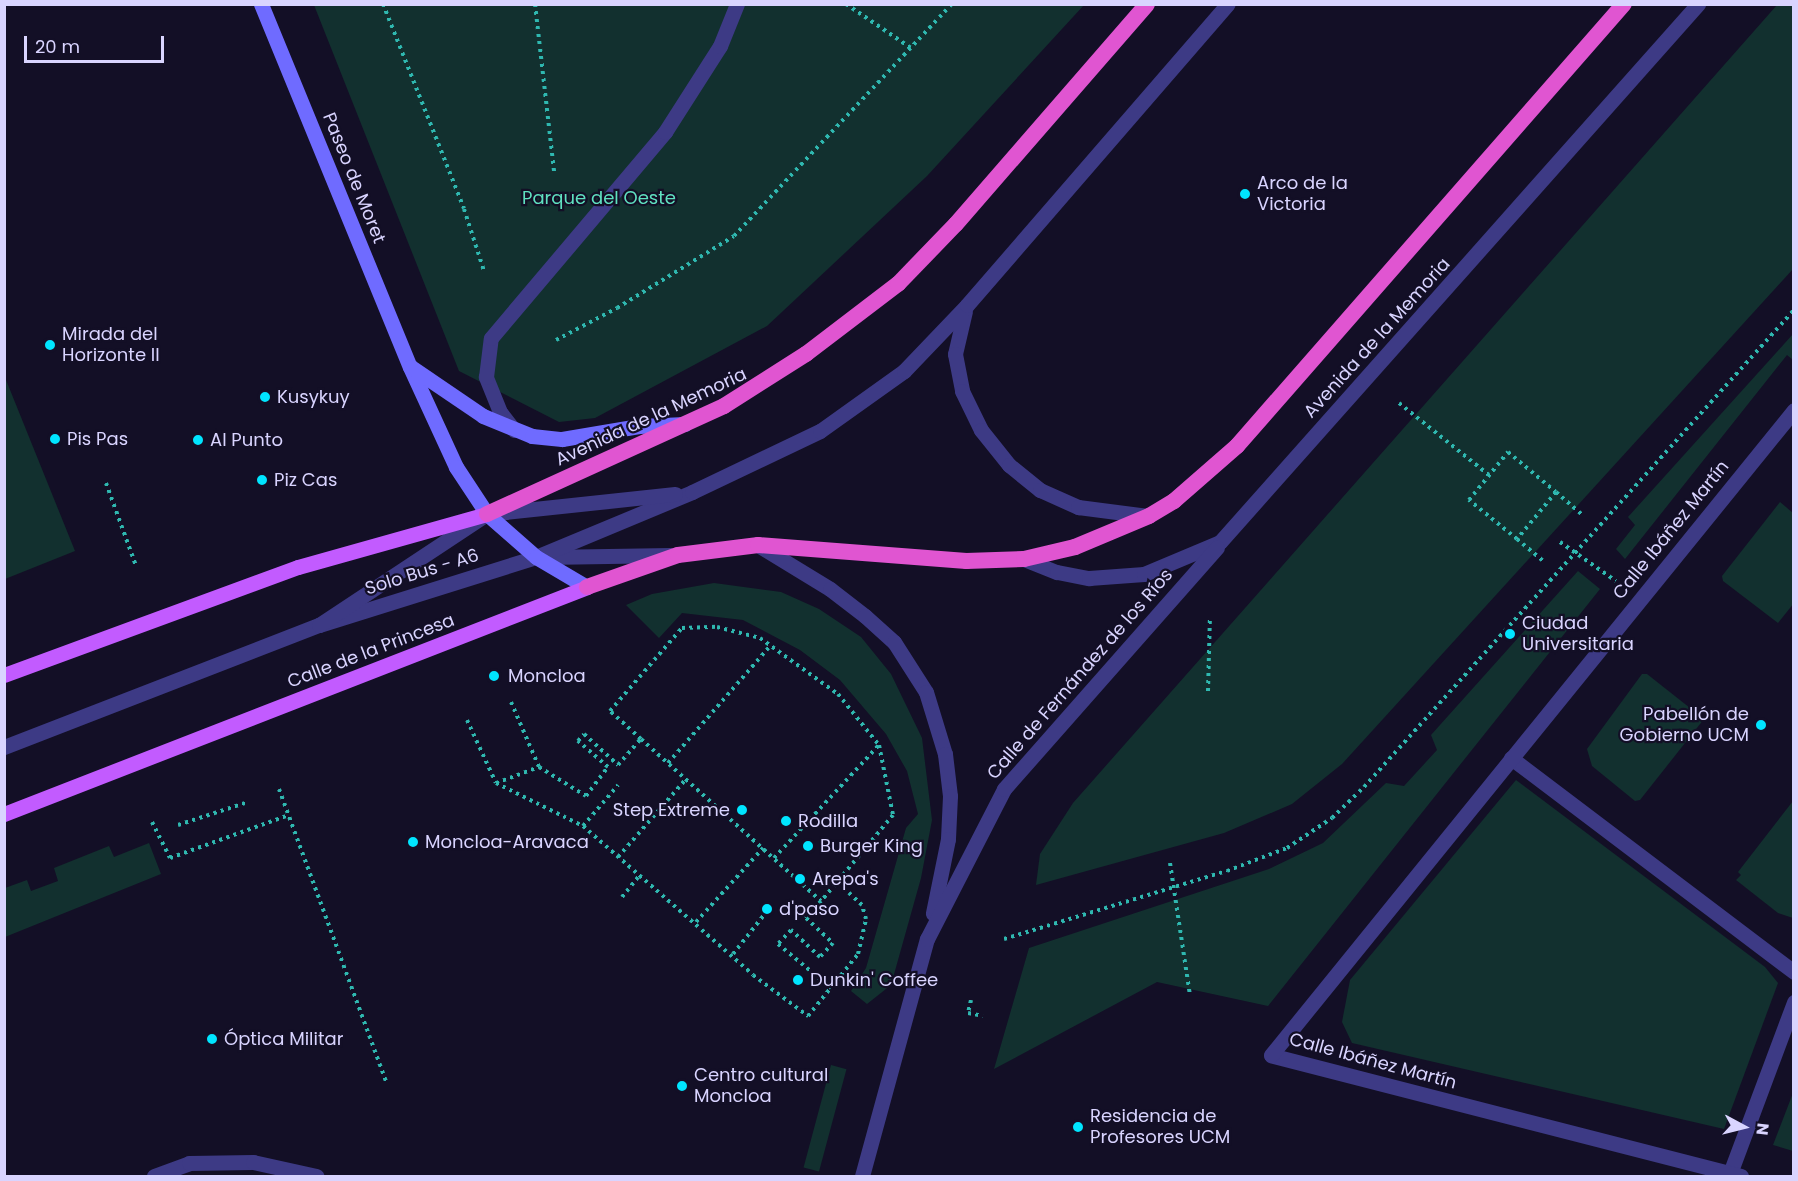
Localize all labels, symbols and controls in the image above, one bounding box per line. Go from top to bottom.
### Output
scale bar [27,24,166,62]
text: 20 m [35,34,80,59]
street label: Paseo de Moret [318,109,390,247]
place label: Arco de la Victoria [1257,173,1348,216]
park label: Parque del Oeste [522,187,676,209]
marker: Arco de la Victoria [1238,187,1252,201]
street label: Avenida de la Memoria [1299,253,1455,423]
place label: Mirada del Horizonte II [62,324,160,366]
marker: Mirada del Horizonte II [43,338,57,352]
street label: Avenida de la Memoria [552,363,750,471]
place label: Kusykuy [277,386,350,408]
marker: Kusykuy [258,390,272,404]
place label: Pis Pas [67,428,128,450]
place label: Al Punto [210,429,283,451]
marker: Pis Pas [48,432,62,446]
marker: Al Punto [191,433,205,447]
street label: Calle Ibáñez Martín [1608,456,1734,604]
place label: Piz Cas [274,469,337,491]
marker: Piz Cas [255,473,269,487]
street label: Solo Bus - A6 [362,544,482,600]
street label: Calle de Fernández de los Ríos [983,564,1177,784]
street label: Calle de la Princesa [284,609,458,693]
place label: Ciudad Universitaria [1522,613,1634,656]
marker: Ciudad Universitaria [1503,627,1517,641]
place label: Moncloa [508,665,586,687]
marker: Moncloa [485,667,503,685]
place label: Pabellón de Gobierno UCM [1620,704,1749,746]
marker: Pabellón de Gobierno UCM [1754,718,1768,732]
place label: Step Extreme [613,799,730,821]
marker: Step Extreme [735,803,749,817]
place label: Rodilla [798,810,858,832]
marker: Rodilla [779,814,793,828]
place label: Moncloa-Aravaca [425,831,589,853]
marker: Moncloa-Aravaca [406,835,420,849]
place label: Burger King [820,835,923,857]
marker: Burger King [801,839,815,853]
place label: Arepa's [812,868,879,890]
marker: Arepa's [793,872,807,886]
place label: d'paso [779,898,839,920]
marker: d'paso [760,902,774,916]
place label: Dunkin' Coffee [810,969,938,991]
marker: Dunkin' Coffee [791,973,805,987]
place label: Óptica Militar [224,1028,343,1050]
street label: Calle Ibáñez Martín [1287,1028,1459,1094]
marker: Óptica Militar [205,1032,219,1046]
place label: Centro cultural Moncloa [694,1065,828,1108]
marker: Centro cultural Moncloa [675,1079,689,1093]
north arrow [1714,1097,1774,1157]
place label: Residencia de Profesores UCM [1090,1106,1230,1148]
marker: Residencia de Profesores UCM [1071,1120,1085,1134]
text: N [1750,1122,1775,1137]

